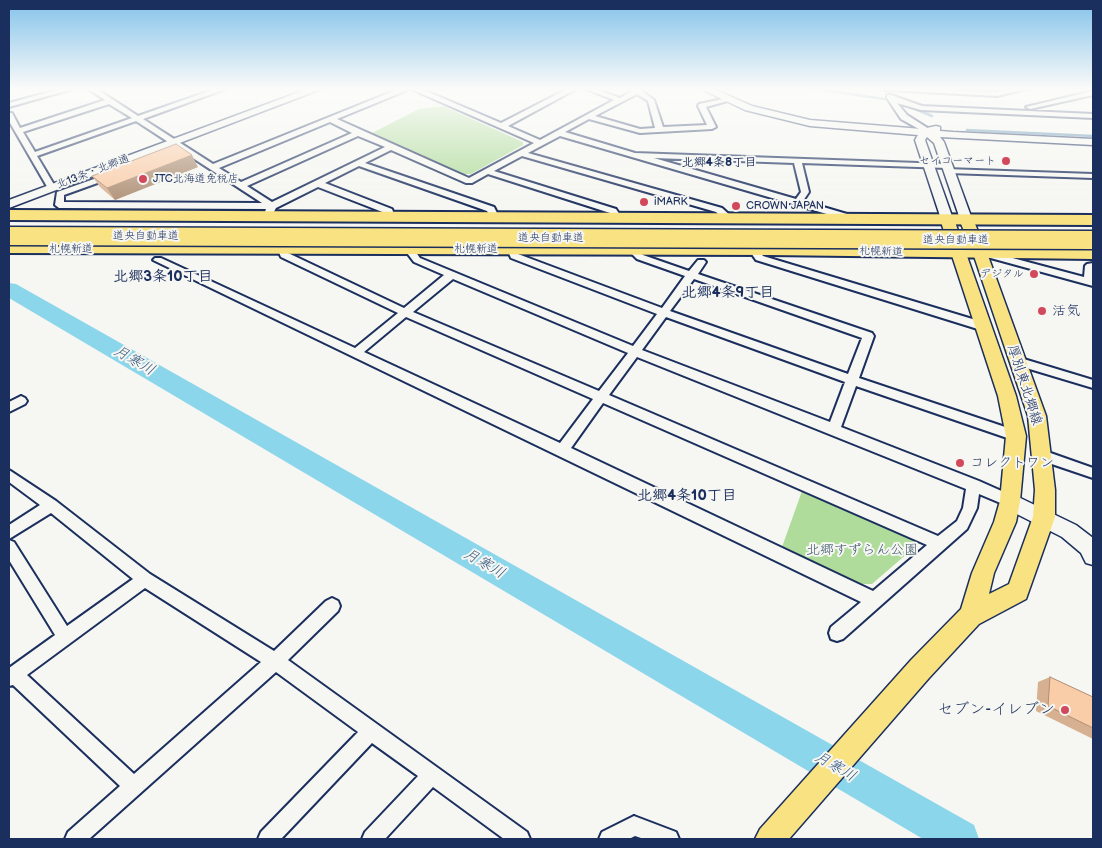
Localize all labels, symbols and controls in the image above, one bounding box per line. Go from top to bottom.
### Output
street label: 北13条・北郷通 [55,152,131,192]
place label: セイコーマート [919,154,996,168]
marker: セイコーマート [1000,155,1012,167]
district label: 北郷4条8丁目 [682,156,756,170]
place label: JTC北海道免税店 [153,172,239,186]
marker: JTC北海道免税店 [137,173,149,185]
place label: iMARK [654,195,688,209]
marker: iMARK [638,196,650,208]
place label: CROWN JAPAN [746,199,824,213]
marker: CROWN JAPAN [730,200,742,212]
street label: 道央自動車道 [113,229,179,243]
street label: 道央自動車道 [518,231,584,245]
street label: 道央自動車道 [923,233,989,247]
street label: 札幌新道 [49,242,93,256]
street label: 札幌新道 [454,242,498,256]
street label: 札幌新道 [859,245,903,259]
place label: デジタル [980,267,1024,281]
district label: 北郷3条10丁目 [113,268,213,286]
marker: デジタル [1028,268,1040,280]
district label: 北郷4条9丁目 [682,284,774,302]
place label: 活気 [1052,303,1080,319]
marker: 活気 [1036,305,1048,317]
water label: 月寒川 [110,342,158,380]
street label: 厚別東北郷線 [1003,342,1045,428]
place label: コレクトワン [970,455,1054,471]
marker: コレクトワン [954,457,966,469]
district label: 北郷4条10丁目 [637,487,737,505]
park label: 北郷すずらん公園 [806,542,918,558]
water label: 月寒川 [460,545,508,583]
place label: セブン-イレブン [937,700,1055,720]
marker: セブン-イレブン [1059,704,1071,716]
water label: 月寒川 [811,748,859,786]

